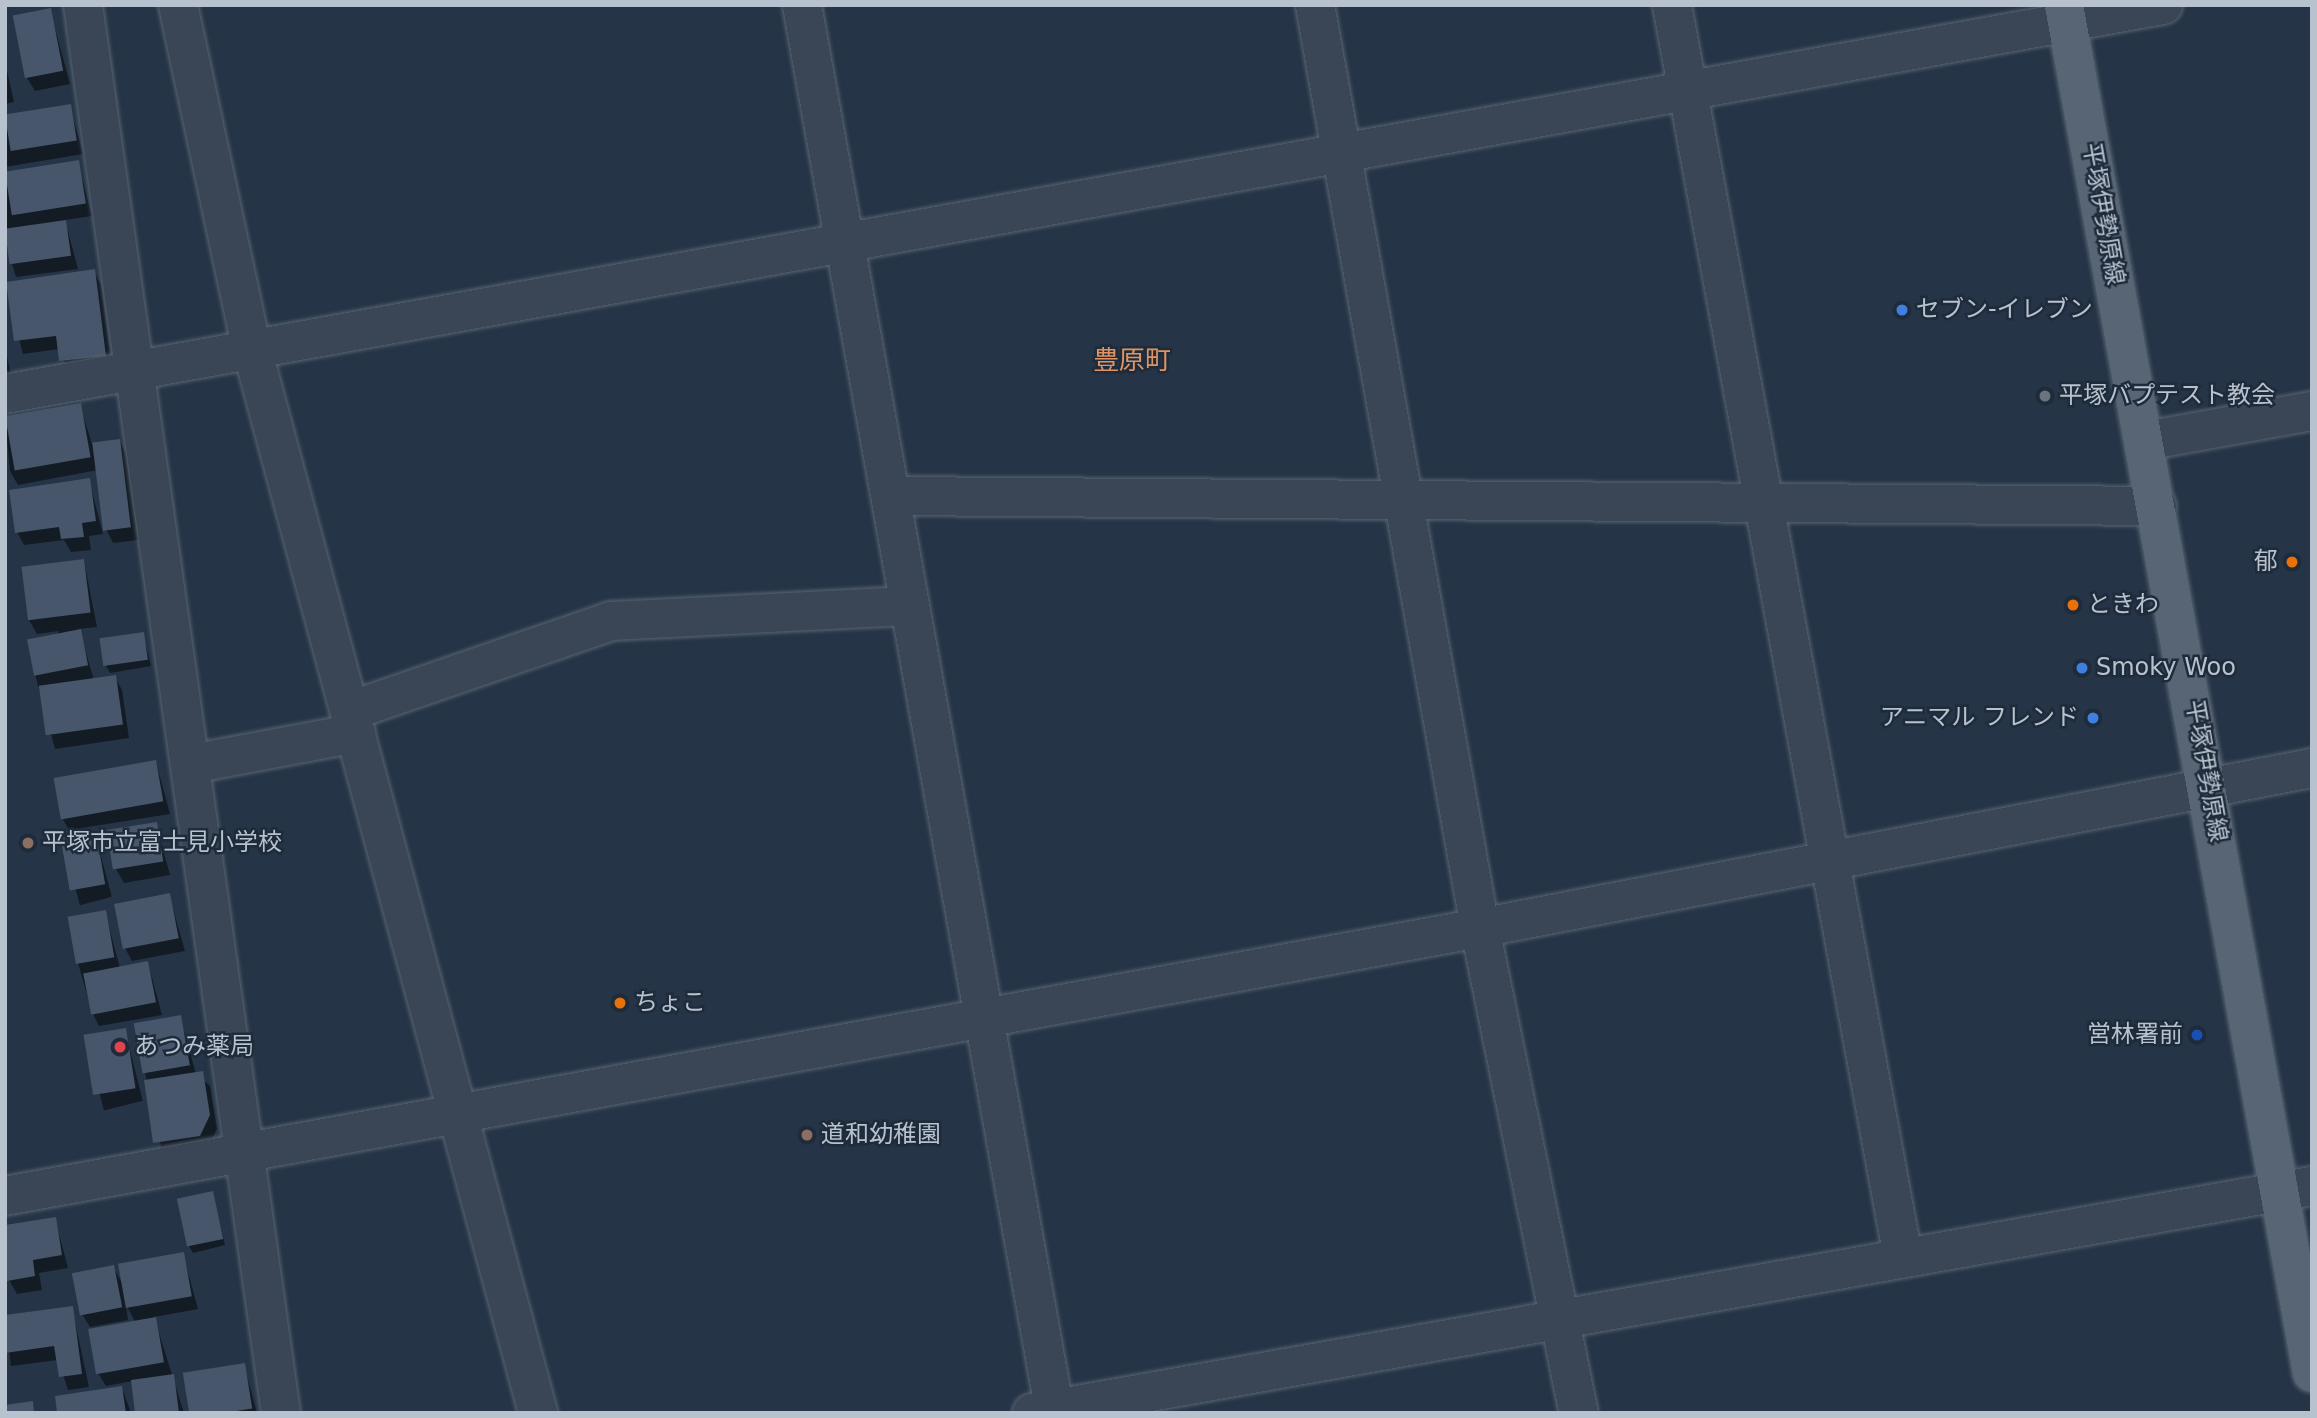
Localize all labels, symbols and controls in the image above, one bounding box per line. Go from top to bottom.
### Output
street label: 平塚伊勢原線 [2076,141,2130,287]
place label: セブン-イレブン [1916,296,2093,324]
marker: セブン-イレブン [1894,302,1910,318]
district label: 豊原町 [1093,345,1171,377]
place label: 平塚バプテスト教会 [2059,382,2275,410]
marker: 平塚バプテスト教会 [2037,388,2053,404]
place label: 郁 [2254,548,2278,576]
marker: 郁 [2284,554,2300,570]
place label: ときわ [2087,591,2159,619]
marker: ときわ [2065,597,2081,613]
place label: Smoky Woo [2096,654,2236,682]
marker: Smoky Woo [2074,660,2090,676]
street label: 平塚伊勢原線 [2179,698,2233,844]
place label: アニマル フレンド [1879,704,2079,732]
marker: アニマル フレンド [2085,710,2101,726]
place label: 平塚市立富士見小学校 [42,829,282,857]
marker: 平塚市立富士見小学校 [20,835,36,851]
place label: ちょこ [634,989,706,1017]
marker: ちょこ [612,995,628,1011]
place label: 営林署前 [2087,1021,2183,1049]
marker: 営林署前 [2189,1027,2205,1043]
place label: あつみ薬局 [134,1033,254,1061]
marker: あつみ薬局 [112,1039,128,1055]
place label: 道和幼稚園 [821,1121,941,1149]
marker: 道和幼稚園 [799,1127,815,1143]

